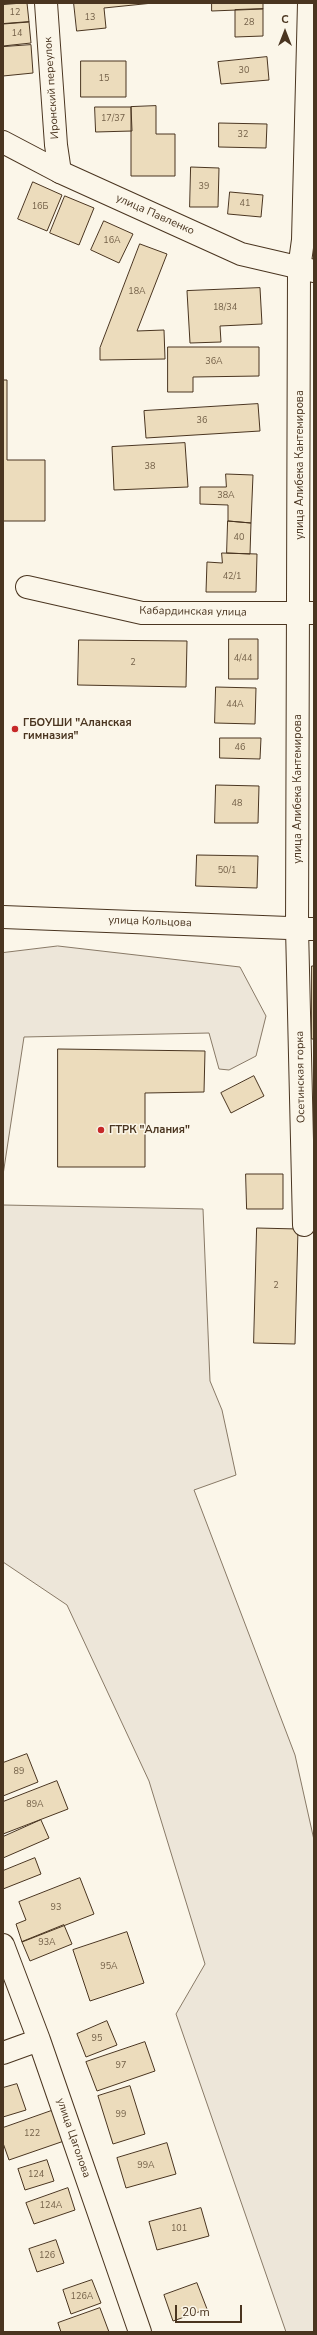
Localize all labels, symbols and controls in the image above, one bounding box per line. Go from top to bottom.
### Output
house number: 12 [10,8,20,18]
north arrow [265,12,305,52]
text: С [281,12,289,27]
house number: 13 [85,13,95,23]
house number: 28 [244,18,254,28]
house number: 14 [12,29,22,39]
street label: Иронский переулок [42,36,62,140]
house number: 30 [239,66,249,76]
house number: 15 [99,74,109,84]
house number: 17/37 [101,114,125,124]
house number: 32 [238,130,248,140]
house number: 39 [199,182,209,192]
street label: улица Павленко [114,192,196,238]
house number: 41 [240,199,250,209]
house number: 16Б [32,202,48,212]
house number: 16А [103,236,121,246]
house number: 18А [128,287,146,297]
house number: 18/34 [213,303,237,313]
house number: 36А [205,357,223,367]
street label: улица Алибека Кантемирова [293,390,307,540]
house number: 36 [197,416,207,426]
house number: 38 [145,462,155,472]
house number: 38А [217,491,235,501]
house number: 40 [234,533,244,543]
house number: 42/1 [223,572,241,582]
street label: Кабардинская улица [139,604,247,620]
house number: 4/44 [234,654,252,664]
house number: 2 [130,658,136,668]
house number: 44А [226,700,244,710]
street label: улица Алибека Кантемирова [291,714,305,864]
place label: ГБОУШИ "Аланская гимназия" [23,716,132,742]
marker: ГБОУШИ "Аланская гимназия" [10,724,20,734]
house number: 46 [235,743,245,753]
house number: 48 [232,799,242,809]
house number: 50/1 [218,866,236,876]
street label: улица Кольцова [108,914,192,930]
street label: Осетинская горка [294,1031,308,1123]
place label: ГТРК "Алания" [109,1123,190,1137]
marker: ГТРК "Алания" [96,1125,106,1135]
house number: 2 [273,1281,279,1291]
house number: 89 [14,1767,24,1777]
house number: 89А [26,1800,44,1810]
house number: 93 [51,1903,61,1913]
house number: 93А [38,1938,56,1948]
house number: 95А [100,1962,118,1972]
house number: 95 [92,2034,102,2044]
house number: 97 [116,2061,126,2071]
street label: улица Цаголова [53,2096,93,2180]
house number: 99 [116,2110,126,2120]
house number: 122 [24,2129,40,2139]
house number: 99А [137,2161,155,2171]
house number: 124 [28,2170,44,2180]
house number: 124А [40,2201,62,2211]
house number: 101 [171,2224,187,2234]
house number: 126 [39,2251,55,2261]
house number: 126А [71,2292,93,2302]
scale bar [177,2297,244,2323]
text: 20 m [182,2304,210,2320]

